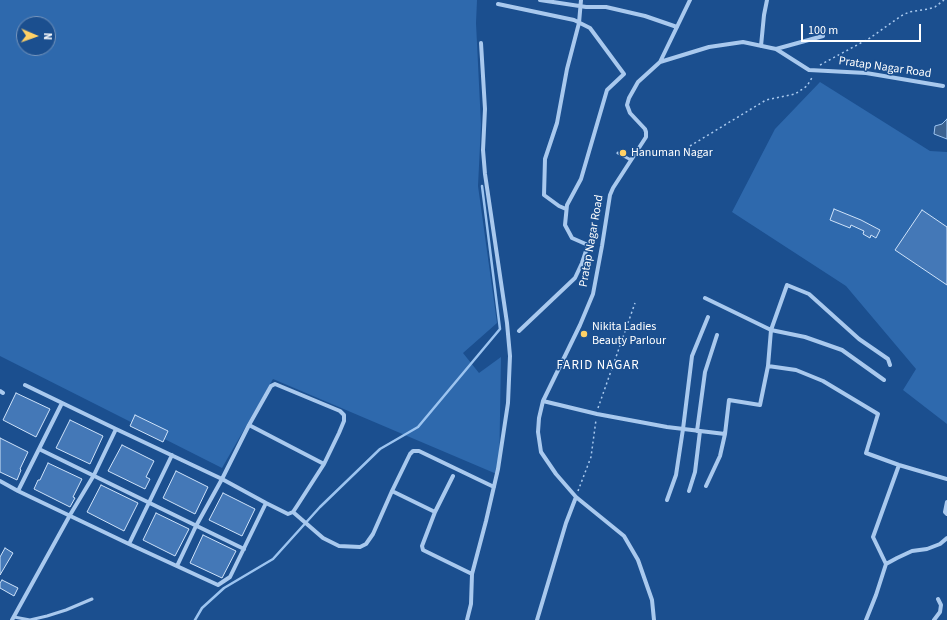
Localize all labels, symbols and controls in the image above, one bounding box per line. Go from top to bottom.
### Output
north arrow [16,16,56,56]
scale bar [803,16,923,42]
text: 100 m [808,22,838,39]
text: N [40,32,55,40]
street label: Pratap Nagar Road [838,54,932,82]
place label: Hanuman Nagar [631,146,713,160]
marker: Hanuman Nagar [618,148,628,158]
street label: Pratap Nagar Road [577,194,607,288]
place label: Nikita Ladies Beauty Parlour [592,320,666,348]
marker: Nikita Ladies Beauty Parlour [579,329,589,339]
district label: FARID NAGAR [556,358,640,374]

